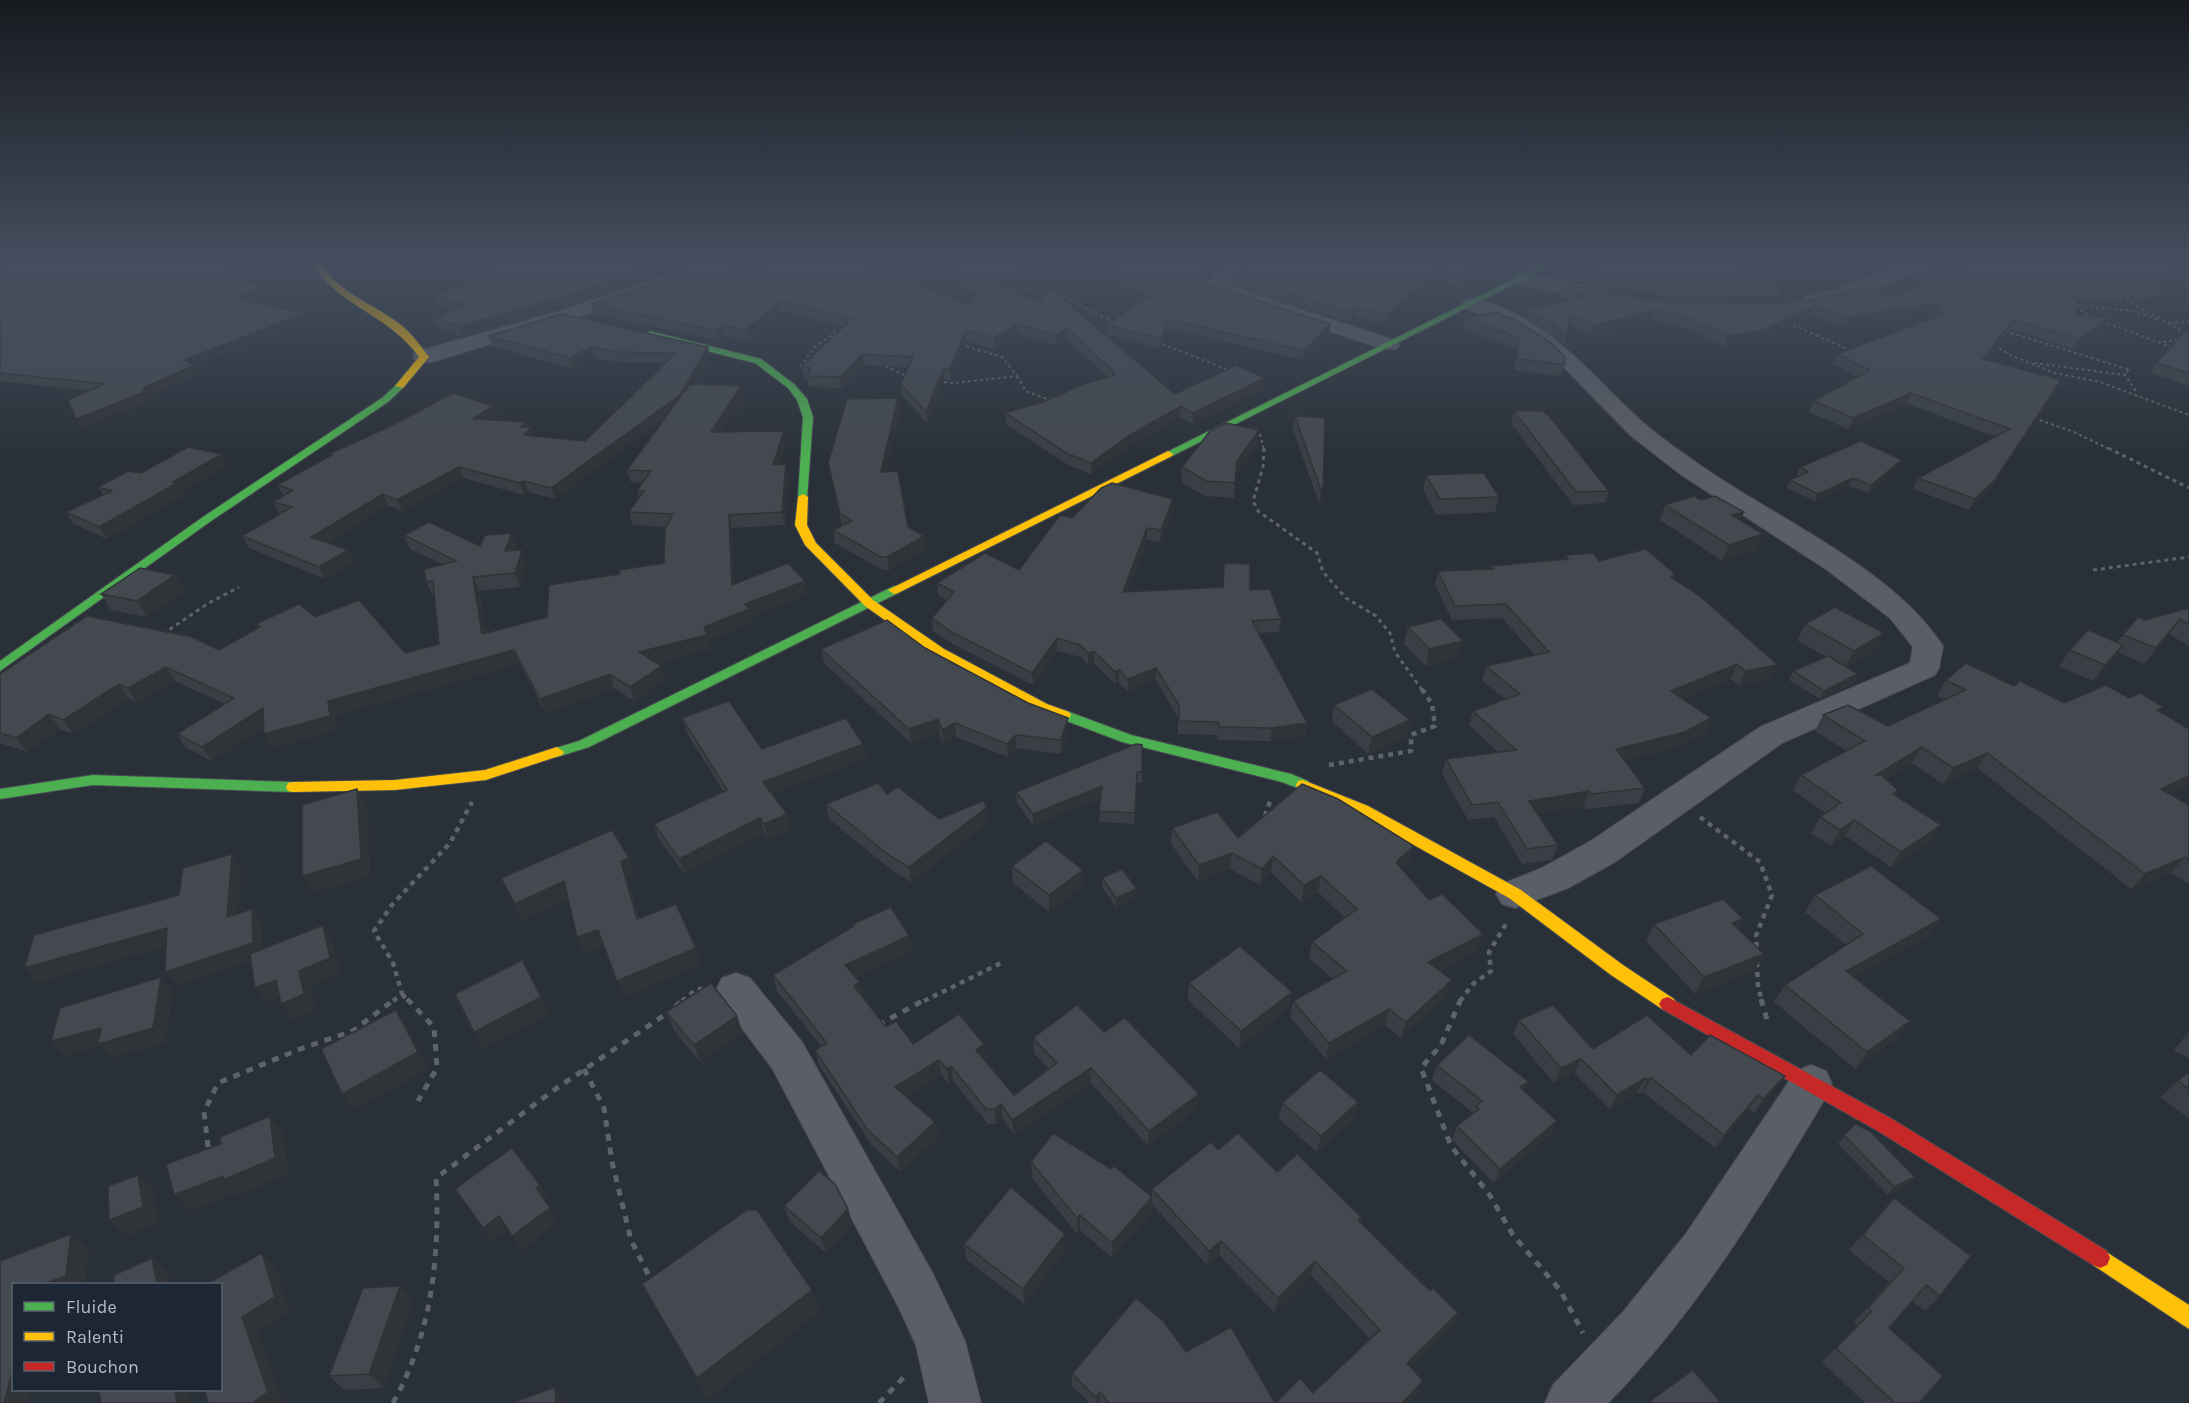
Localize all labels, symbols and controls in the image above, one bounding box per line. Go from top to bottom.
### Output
legend [12,1283,222,1391]
text: Fluide [66,1296,117,1318]
text: Ralenti [66,1326,124,1348]
text: Bouchon [66,1356,139,1378]

